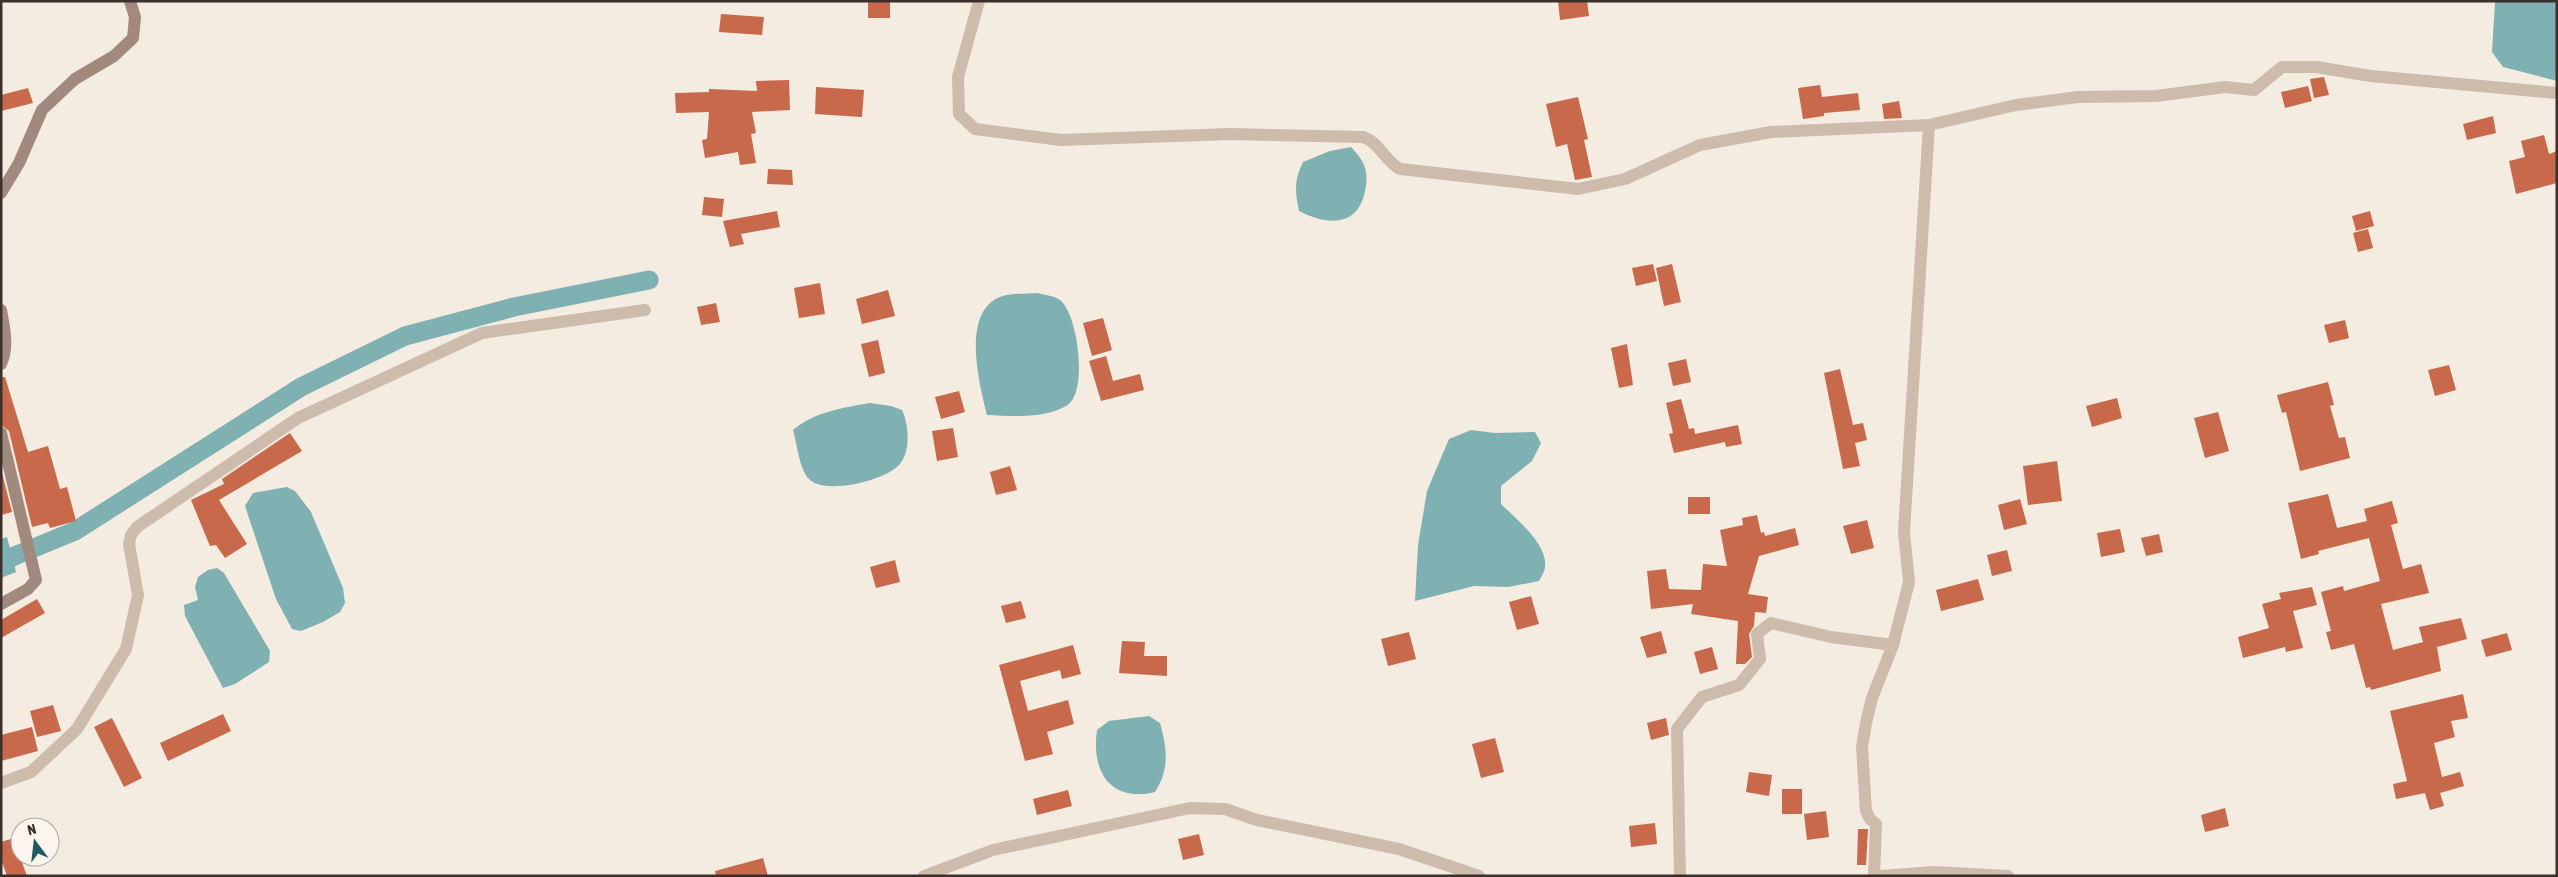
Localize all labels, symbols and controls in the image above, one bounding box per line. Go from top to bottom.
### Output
north arrow [10,817,60,867]
text: N [26,821,38,838]

